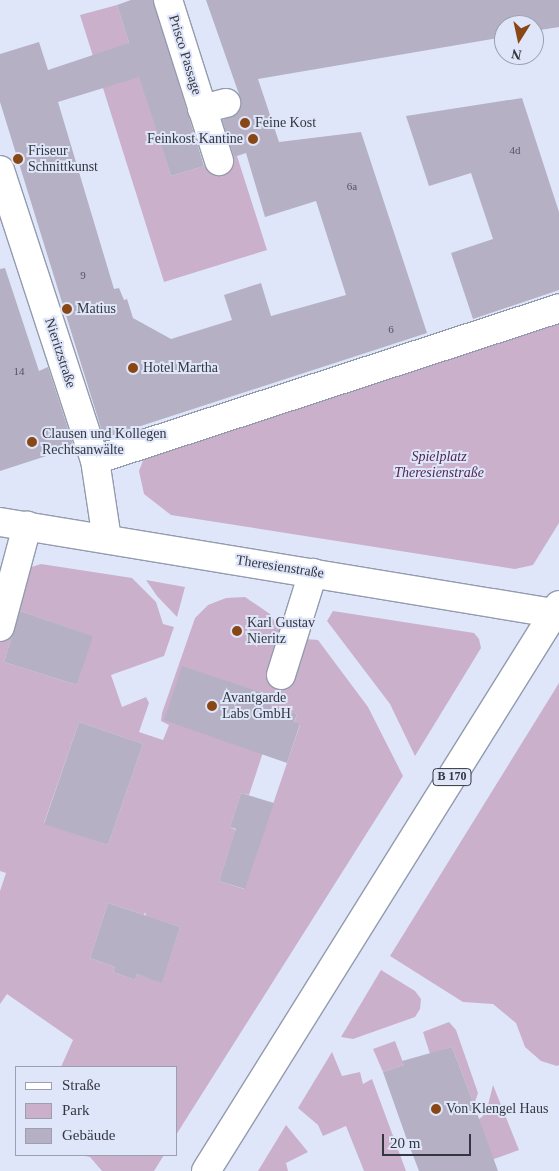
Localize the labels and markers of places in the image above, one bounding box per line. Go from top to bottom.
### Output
place label: Feine Kost [255,115,316,131]
marker: Feine Kost [239,117,251,129]
place label: Feinkost Kantine [147,131,243,147]
marker: Feinkost Kantine [247,133,259,145]
place label: Friseur Schnittkunst [28,143,98,176]
marker: Friseur Schnittkunst [12,153,24,165]
place label: Matius [77,301,116,317]
marker: Matius [61,303,73,315]
place label: Hotel Martha [143,360,218,376]
marker: Hotel Martha [127,362,139,374]
place label: Clausen und Kollegen Rechtsanwälte [42,426,166,458]
marker: Clausen und Kollegen Rechtsanwälte [26,436,38,448]
place label: Karl Gustav Nieritz [247,615,315,648]
marker: Karl Gustav Nieritz [231,625,243,637]
place label: Avantgarde Labs GmbH [222,690,291,722]
marker: Avantgarde Labs GmbH [206,700,218,712]
place label: Von Klengel Haus [446,1101,548,1117]
marker: Von Klengel Haus [430,1103,442,1115]

